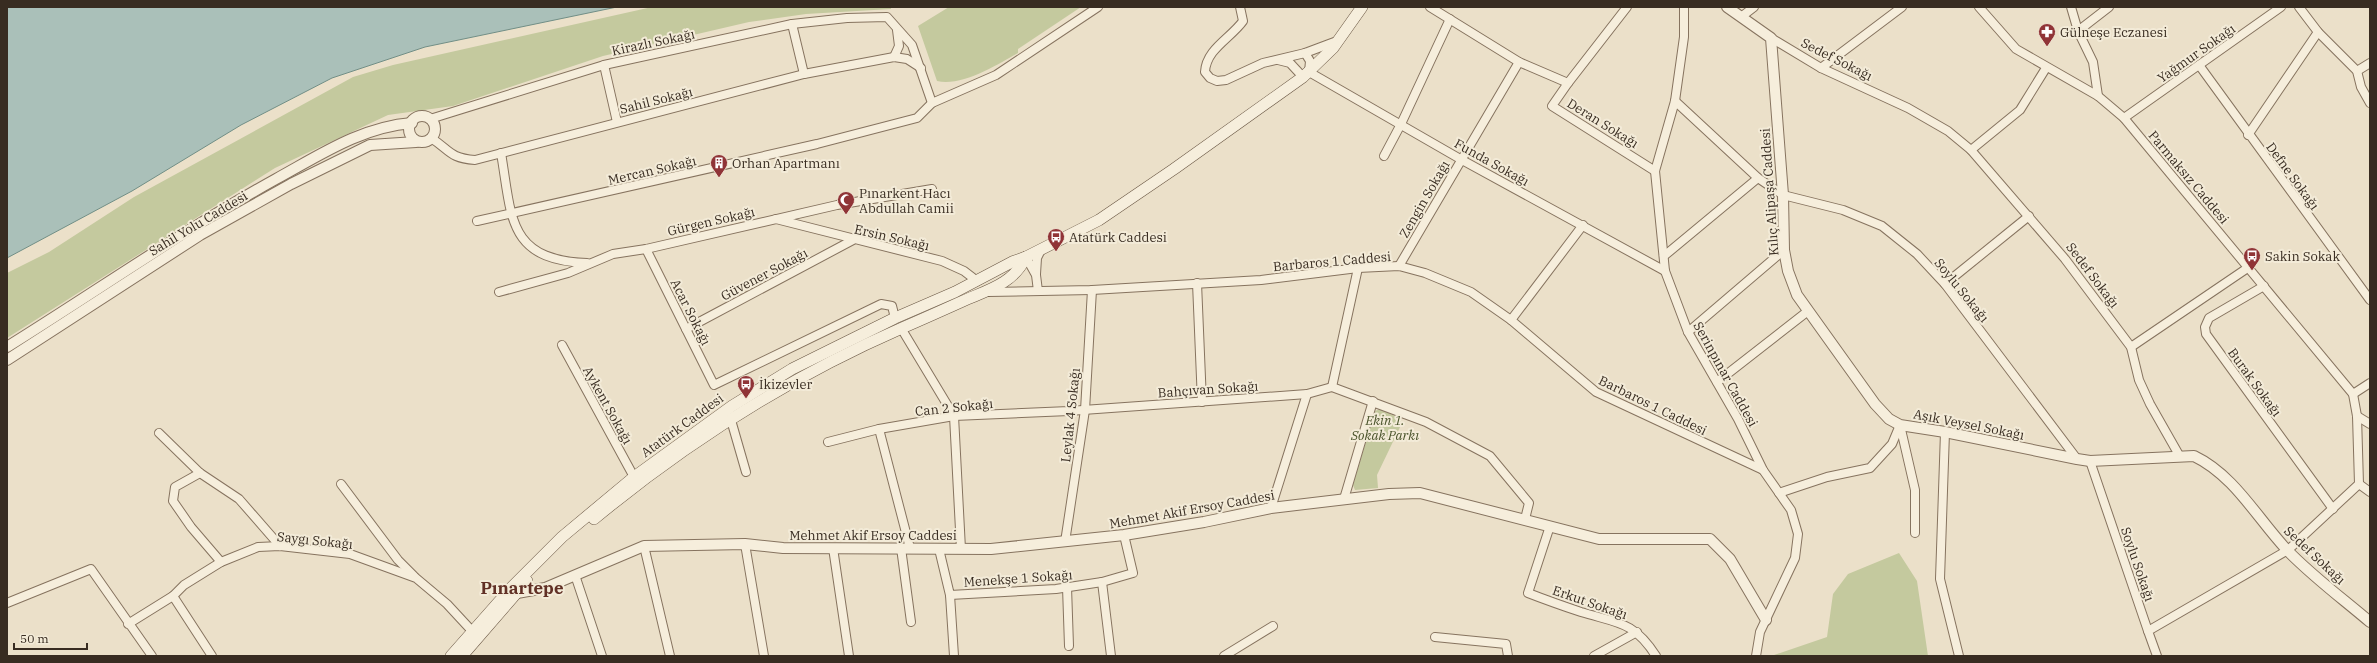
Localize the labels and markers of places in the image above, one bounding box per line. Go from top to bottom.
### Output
pharmacy icon: Gülneşe Eczanesi [2037,22,2057,47]
place label: Gülneşe Eczanesi [2060,24,2167,41]
building icon: Orhan Apartmanı [709,153,729,178]
place label: Orhan Apartmanı [732,155,840,172]
place label: Pınarkent Hacı Abdullah Camii [859,185,954,217]
mosque icon: Pınarkent Hacı Abdullah Camii [836,190,856,215]
bus stop icon: Atatürk Caddesi [1046,227,1066,252]
place label: Atatürk Caddesi [1069,229,1167,246]
bus stop icon: Sakin Sokak [2242,246,2262,271]
place label: Sakin Sokak [2265,248,2340,265]
bus stop icon: İkizevler [736,374,756,399]
place label: İkizevler [759,376,812,393]

